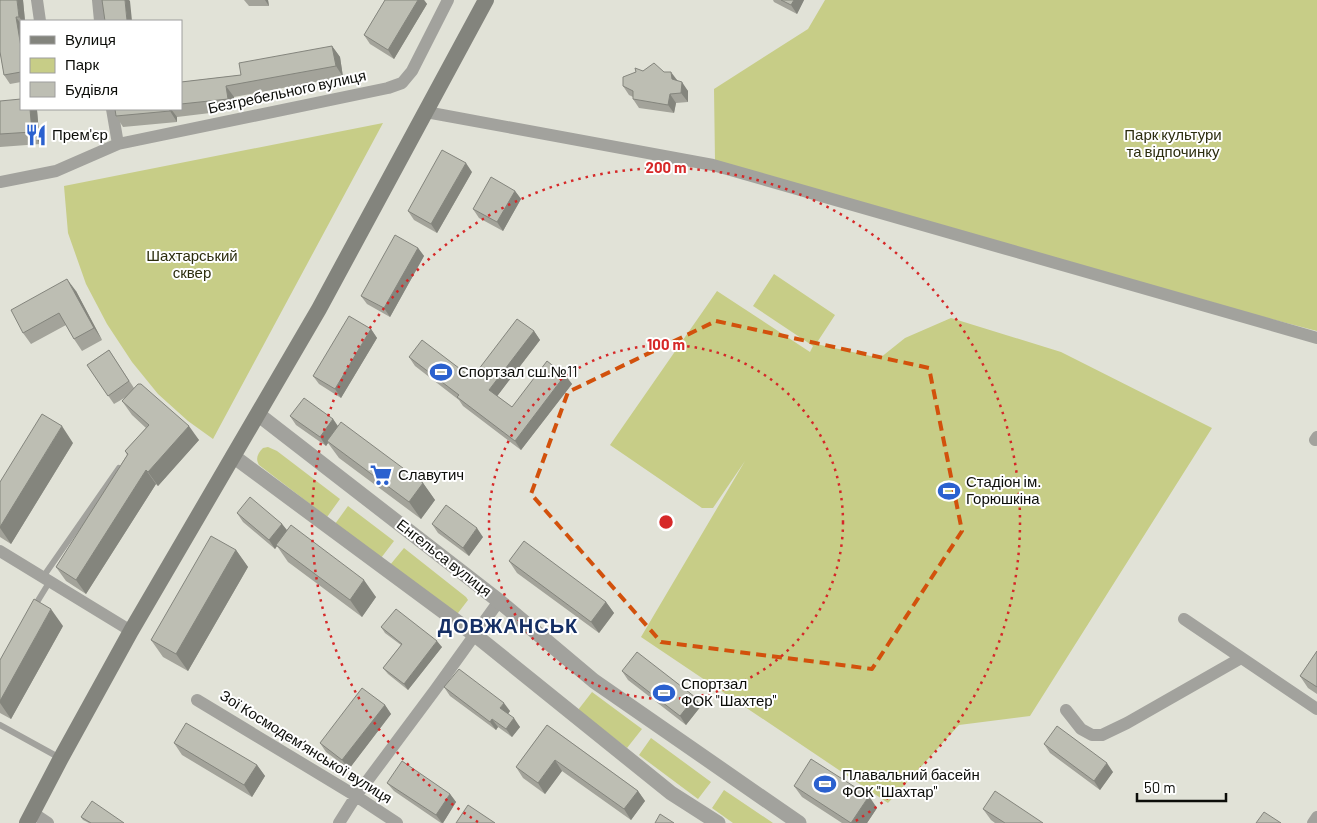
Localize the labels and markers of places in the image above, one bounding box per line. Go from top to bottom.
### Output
restaurant icon: Прем'єр [23,122,49,148]
place label: Прем'єр [52,125,108,143]
sports icon: Спортзал сш.№11 [428,359,454,385]
place label: Спортзал сш.№11 [458,362,578,380]
supermarket icon: Славутич [368,462,394,488]
place label: Славутич [398,465,464,483]
place label: Стадіон ім. Горюшкіна [966,472,1041,507]
sports icon: Стадіон ім. Горюшкіна [936,478,962,504]
centre of rings [657,513,675,531]
place label: Спортзал ФОК "Шахтер" [681,674,777,709]
sports icon: Спортзал ФОК "Шахтер" [651,680,677,706]
place label: Плавальний басейн ФОК "Шахтар" [842,765,980,800]
sports icon: Плавальний басейн ФОК "Шахтар" [812,771,838,797]

